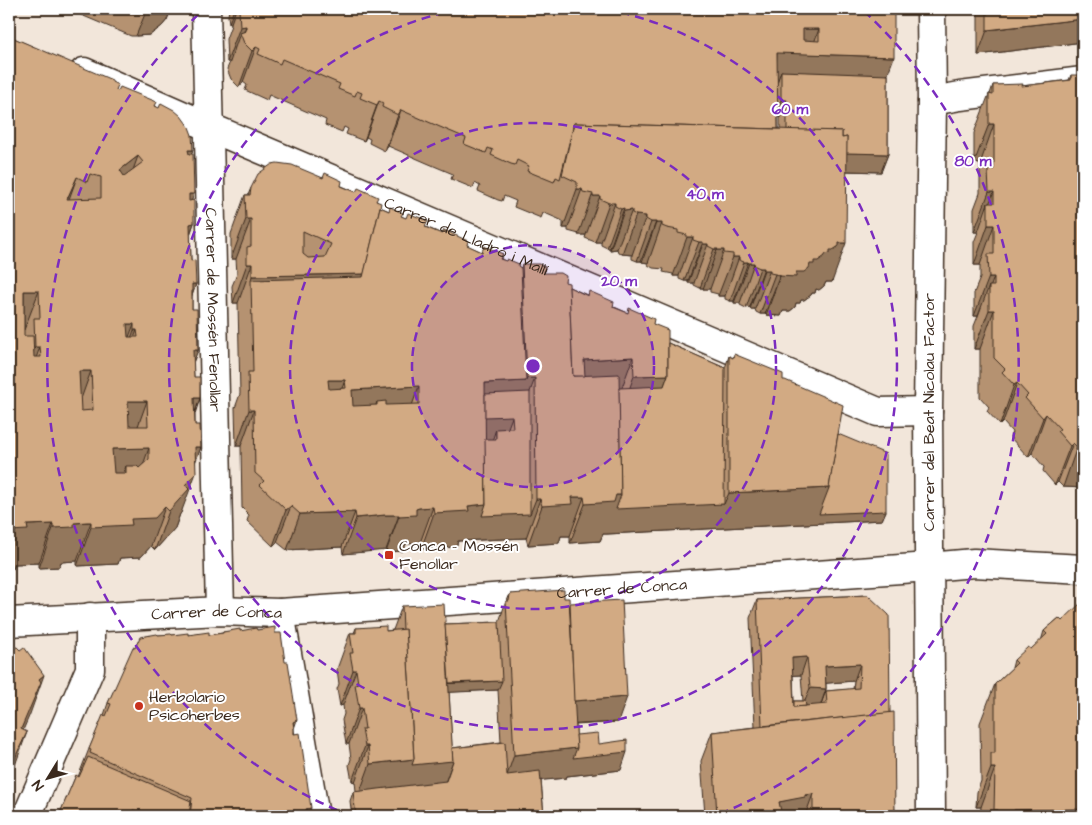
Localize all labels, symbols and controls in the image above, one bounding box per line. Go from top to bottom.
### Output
text: 60 m [772,99,809,120]
text: 80 m [955,151,992,172]
text: 40 m [686,184,724,205]
street label: Carrer de Lladró i Mallí [381,192,552,281]
street label: Carrer de Mossén Fenollar [200,208,226,413]
text: 20 m [600,271,637,292]
street label: Carrer del Beat Nicolau Factor [918,293,940,531]
centre of rings [524,357,542,375]
place label: Conca - Mossén Fenollar [399,535,518,575]
marker: Conca - Mossén Fenollar [383,549,395,561]
street label: Carrer de Conca [556,573,688,604]
street label: Carrer de Conca [151,600,282,626]
place label: Herbolario Psicoherbes [149,686,240,726]
marker: Herbolario Psicoherbes [133,700,145,712]
north arrow [22,752,72,802]
text: N [28,776,49,795]

